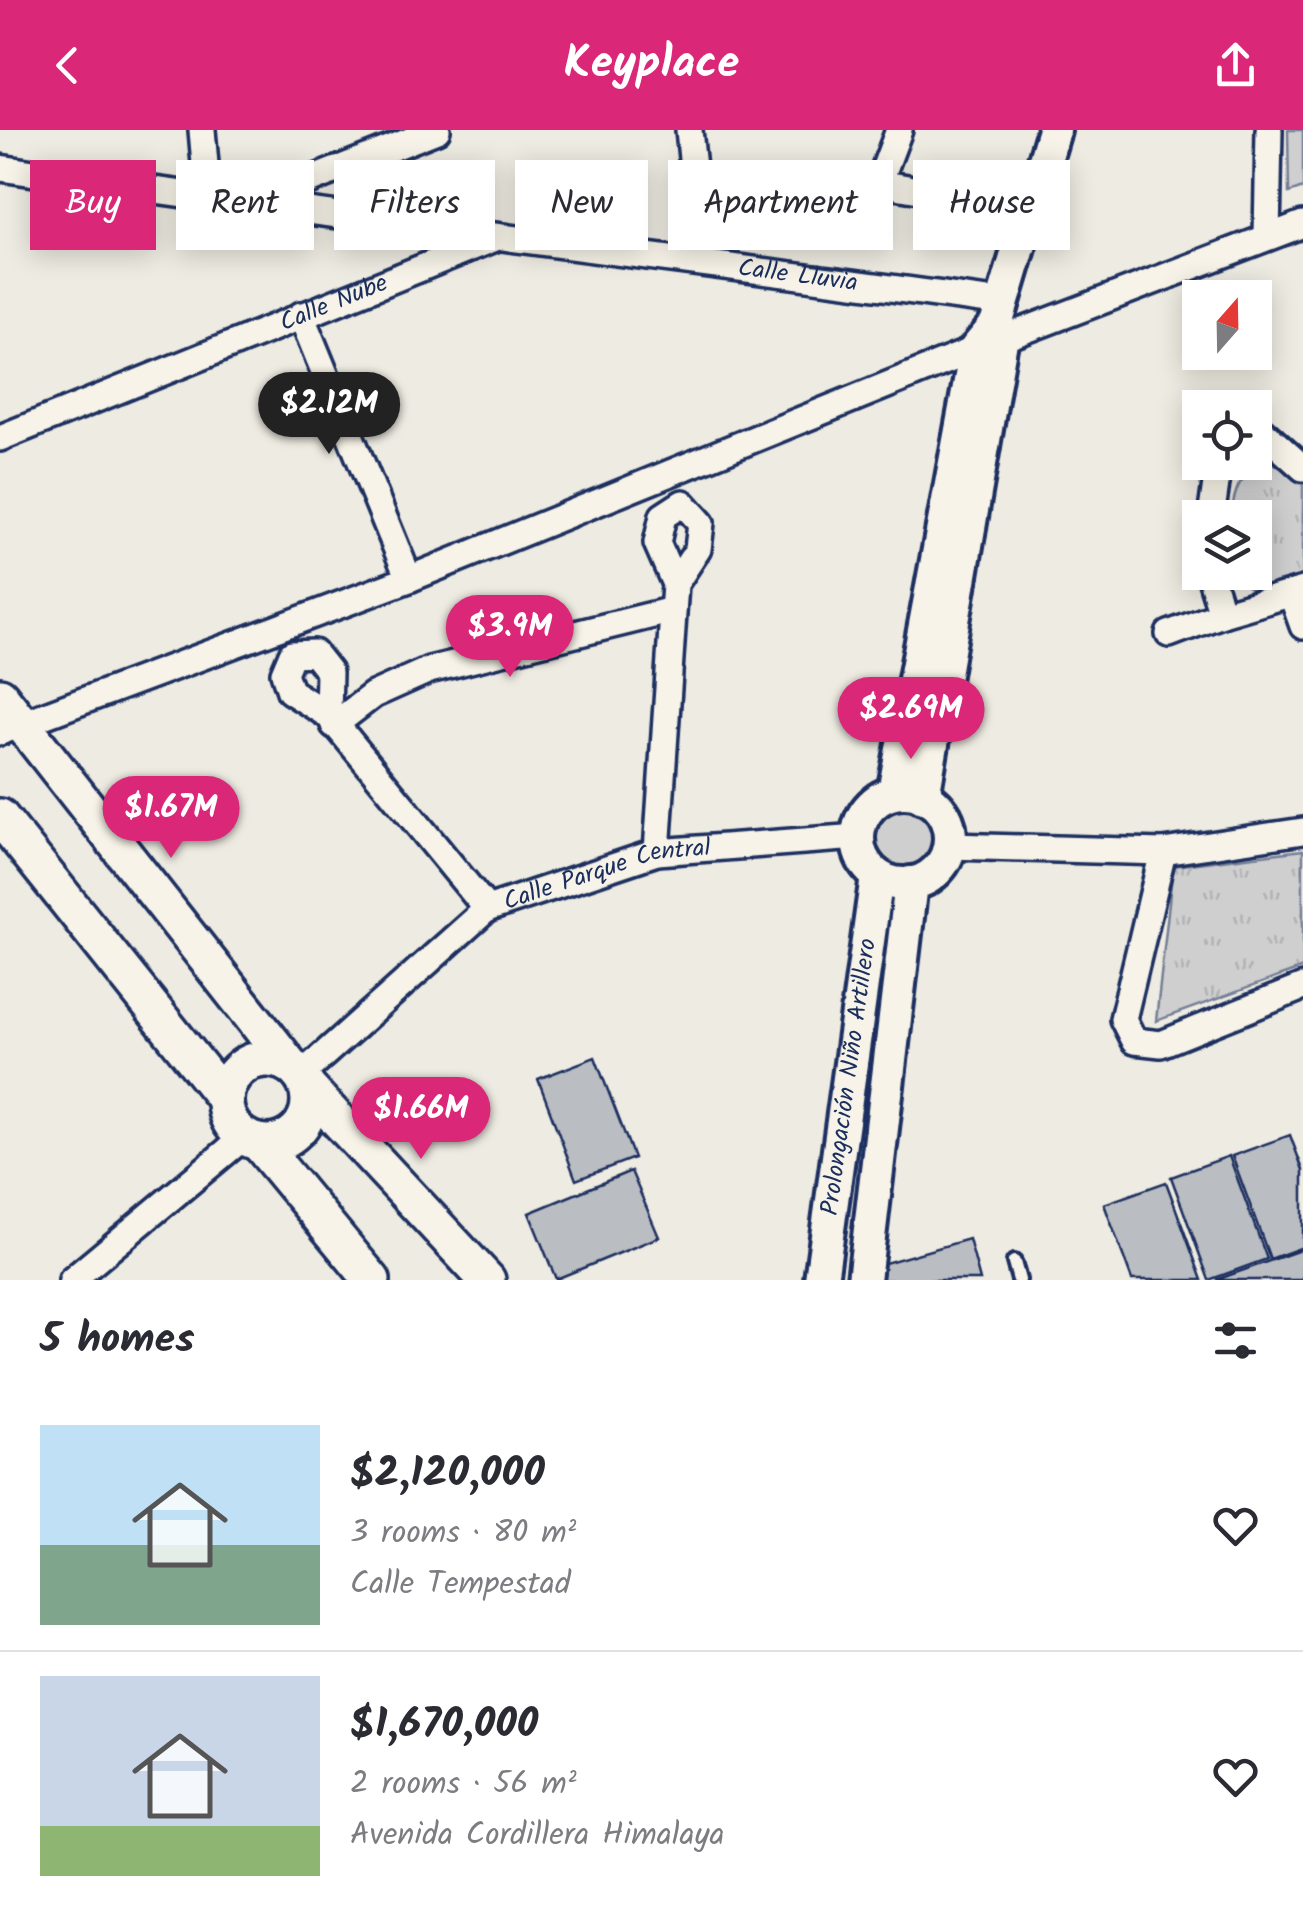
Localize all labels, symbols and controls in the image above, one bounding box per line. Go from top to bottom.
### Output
text: Keyplace [564,29,739,101]
icon: back [40,38,95,93]
icon: share [1208,38,1263,93]
chip: Buy [30,160,156,250]
chip: Rent [176,160,314,250]
chip: Filters [334,160,495,250]
chip: New [515,160,648,250]
chip: Apartment [668,160,893,250]
chip: House [913,160,1070,250]
street label: Calle Lluvia [736,248,860,303]
street label: Calle Nube [274,263,394,343]
north arrow [1182,280,1272,370]
map controls [1182,280,1272,590]
pin: $2.12M [248,372,410,457]
text: $2.12M [280,379,378,430]
button: locate [1182,390,1272,480]
button: layers [1182,500,1272,590]
pin: $3.9M [440,595,580,680]
text: $3.9M [468,602,552,653]
pin: $2.69M [830,677,992,762]
text: $2.69M [860,684,962,735]
pin: $1.67M [90,776,252,861]
text: $1.67M [125,783,217,834]
street label: Calle Parque Central [498,828,712,922]
street label: Prolongación Niño Artillero [810,936,888,1218]
pin: $1.66M [340,1077,502,1162]
text: $1.66M [373,1084,469,1135]
text: 5 homes [40,1307,195,1374]
icon: filters [1208,1313,1263,1368]
text: $2,120,000 [350,1441,545,1508]
icon: home [120,1465,240,1585]
icon: heart [1208,1498,1263,1553]
text: 3 rooms · 80 m² [350,1508,576,1559]
text: Calle Tempestad [350,1559,571,1610]
text: $1,670,000 [350,1692,538,1759]
icon: home [120,1716,240,1836]
icon: heart [1208,1749,1263,1804]
text: 2 rooms · 56 m² [350,1759,577,1810]
text: Avenida Cordillera Himalaya [350,1810,725,1861]

